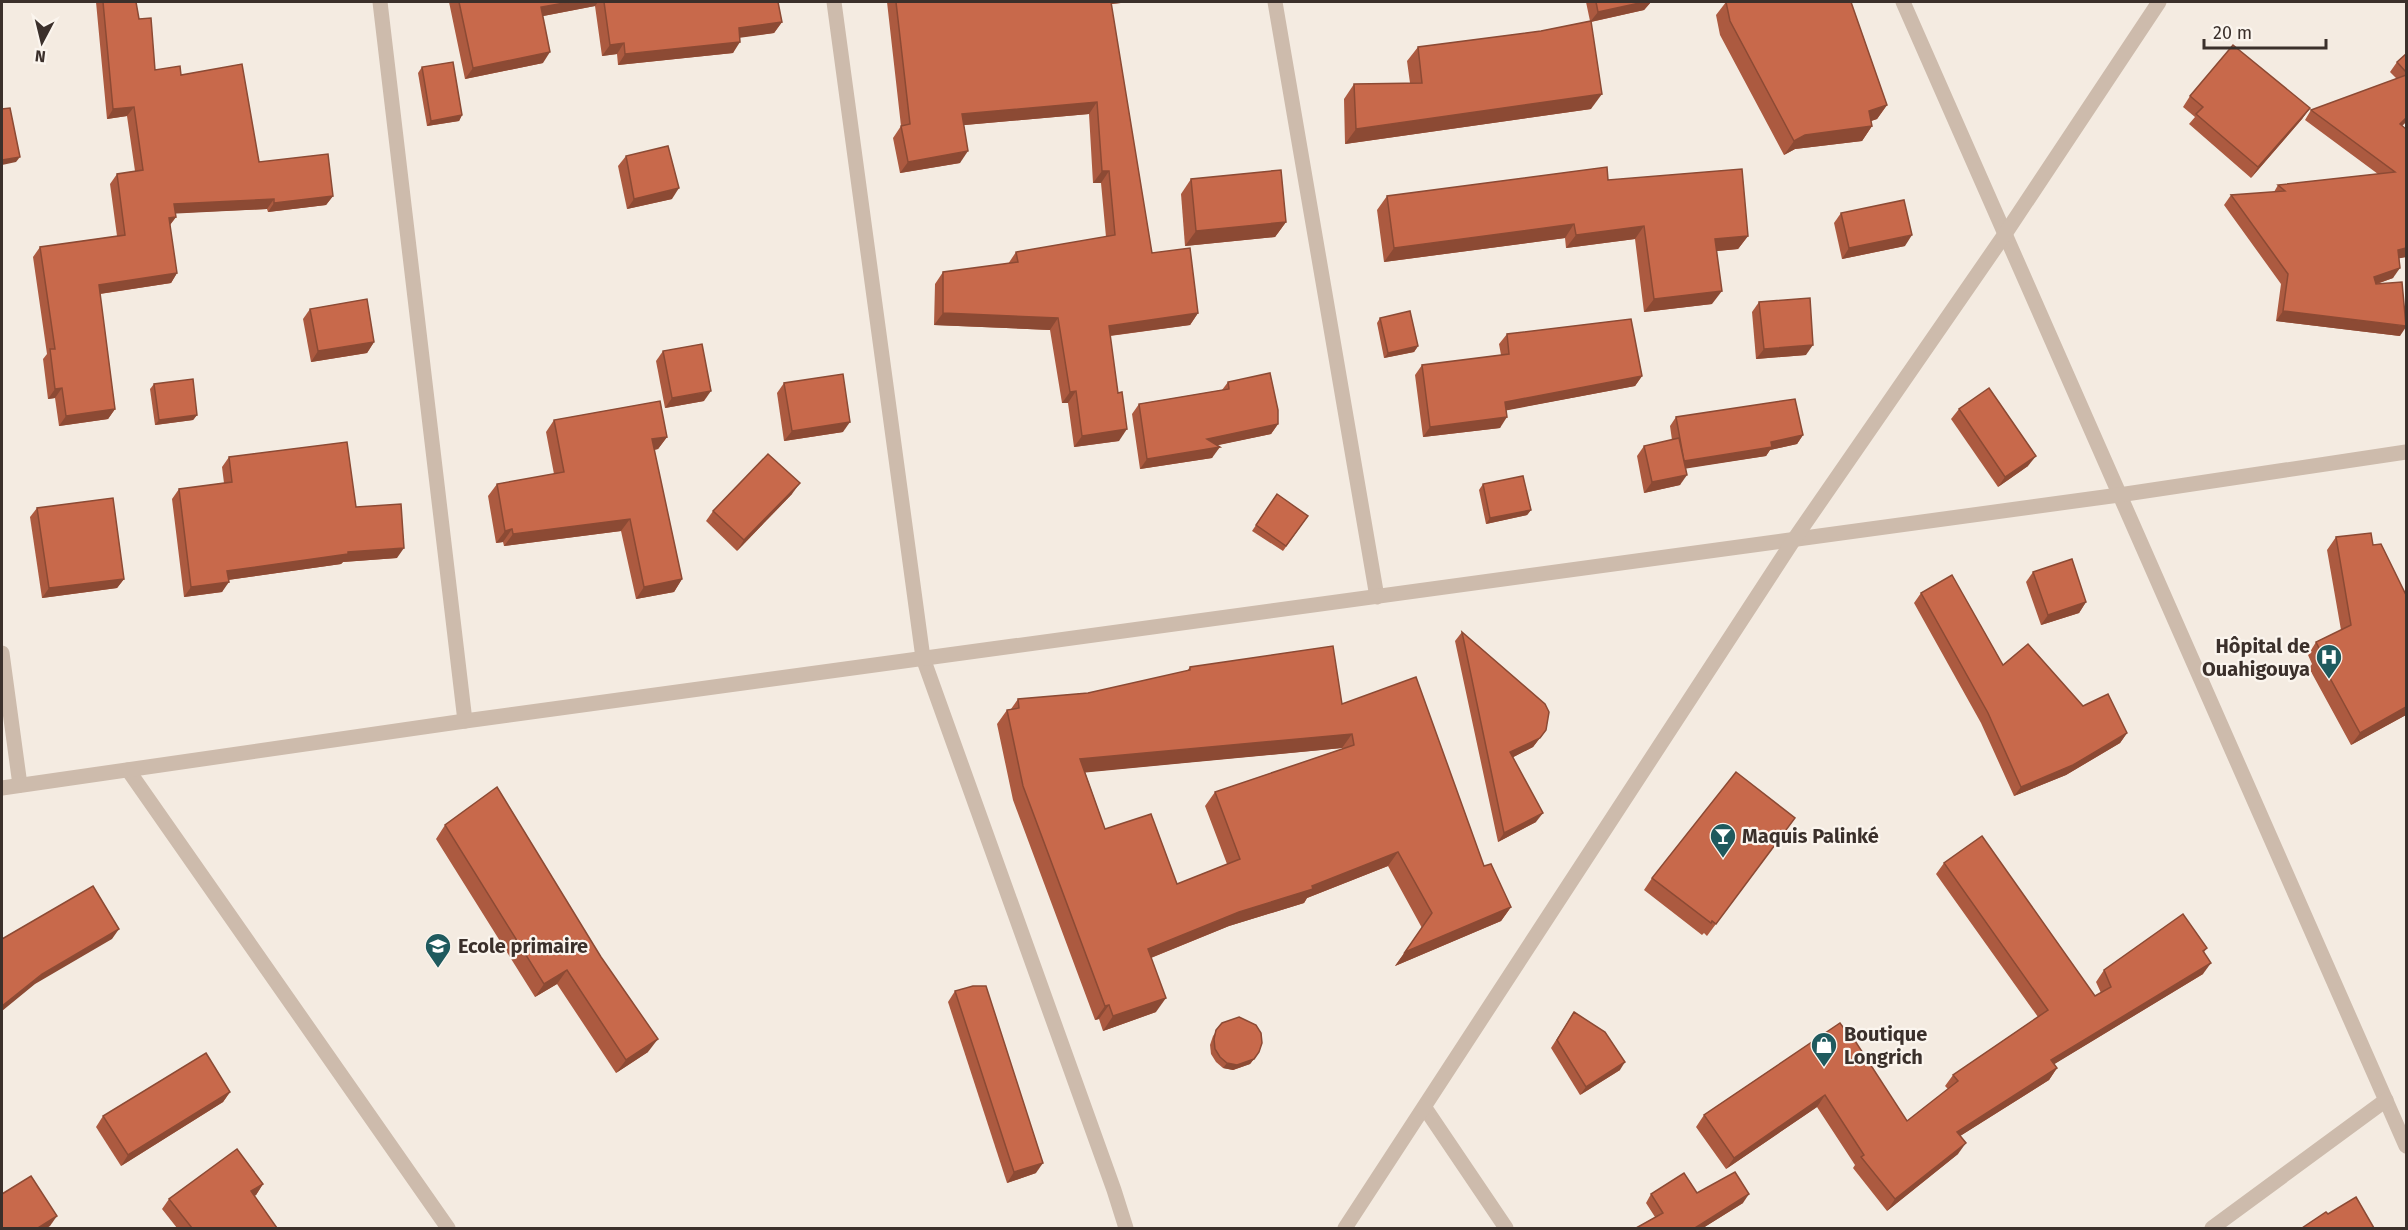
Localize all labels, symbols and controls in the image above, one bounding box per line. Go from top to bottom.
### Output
north arrow [12,12,72,72]
scale bar [2204,12,2326,50]
text: 20 m [2213,22,2252,44]
text: N [34,46,47,66]
place label: Hôpital de Ouahigouya [2202,634,2310,681]
hospital icon: Hôpital de Ouahigouya [2314,642,2344,680]
bar icon: Maquis Palinké [1708,821,1738,859]
place label: Maquis Palinké [1742,824,1879,848]
school or university icon: Ecole primaire [423,931,453,969]
place label: Ecole primaire [458,934,588,958]
place label: Boutique Longrich [1844,1022,1927,1069]
shop icon: Boutique Longrich [1809,1030,1839,1068]

